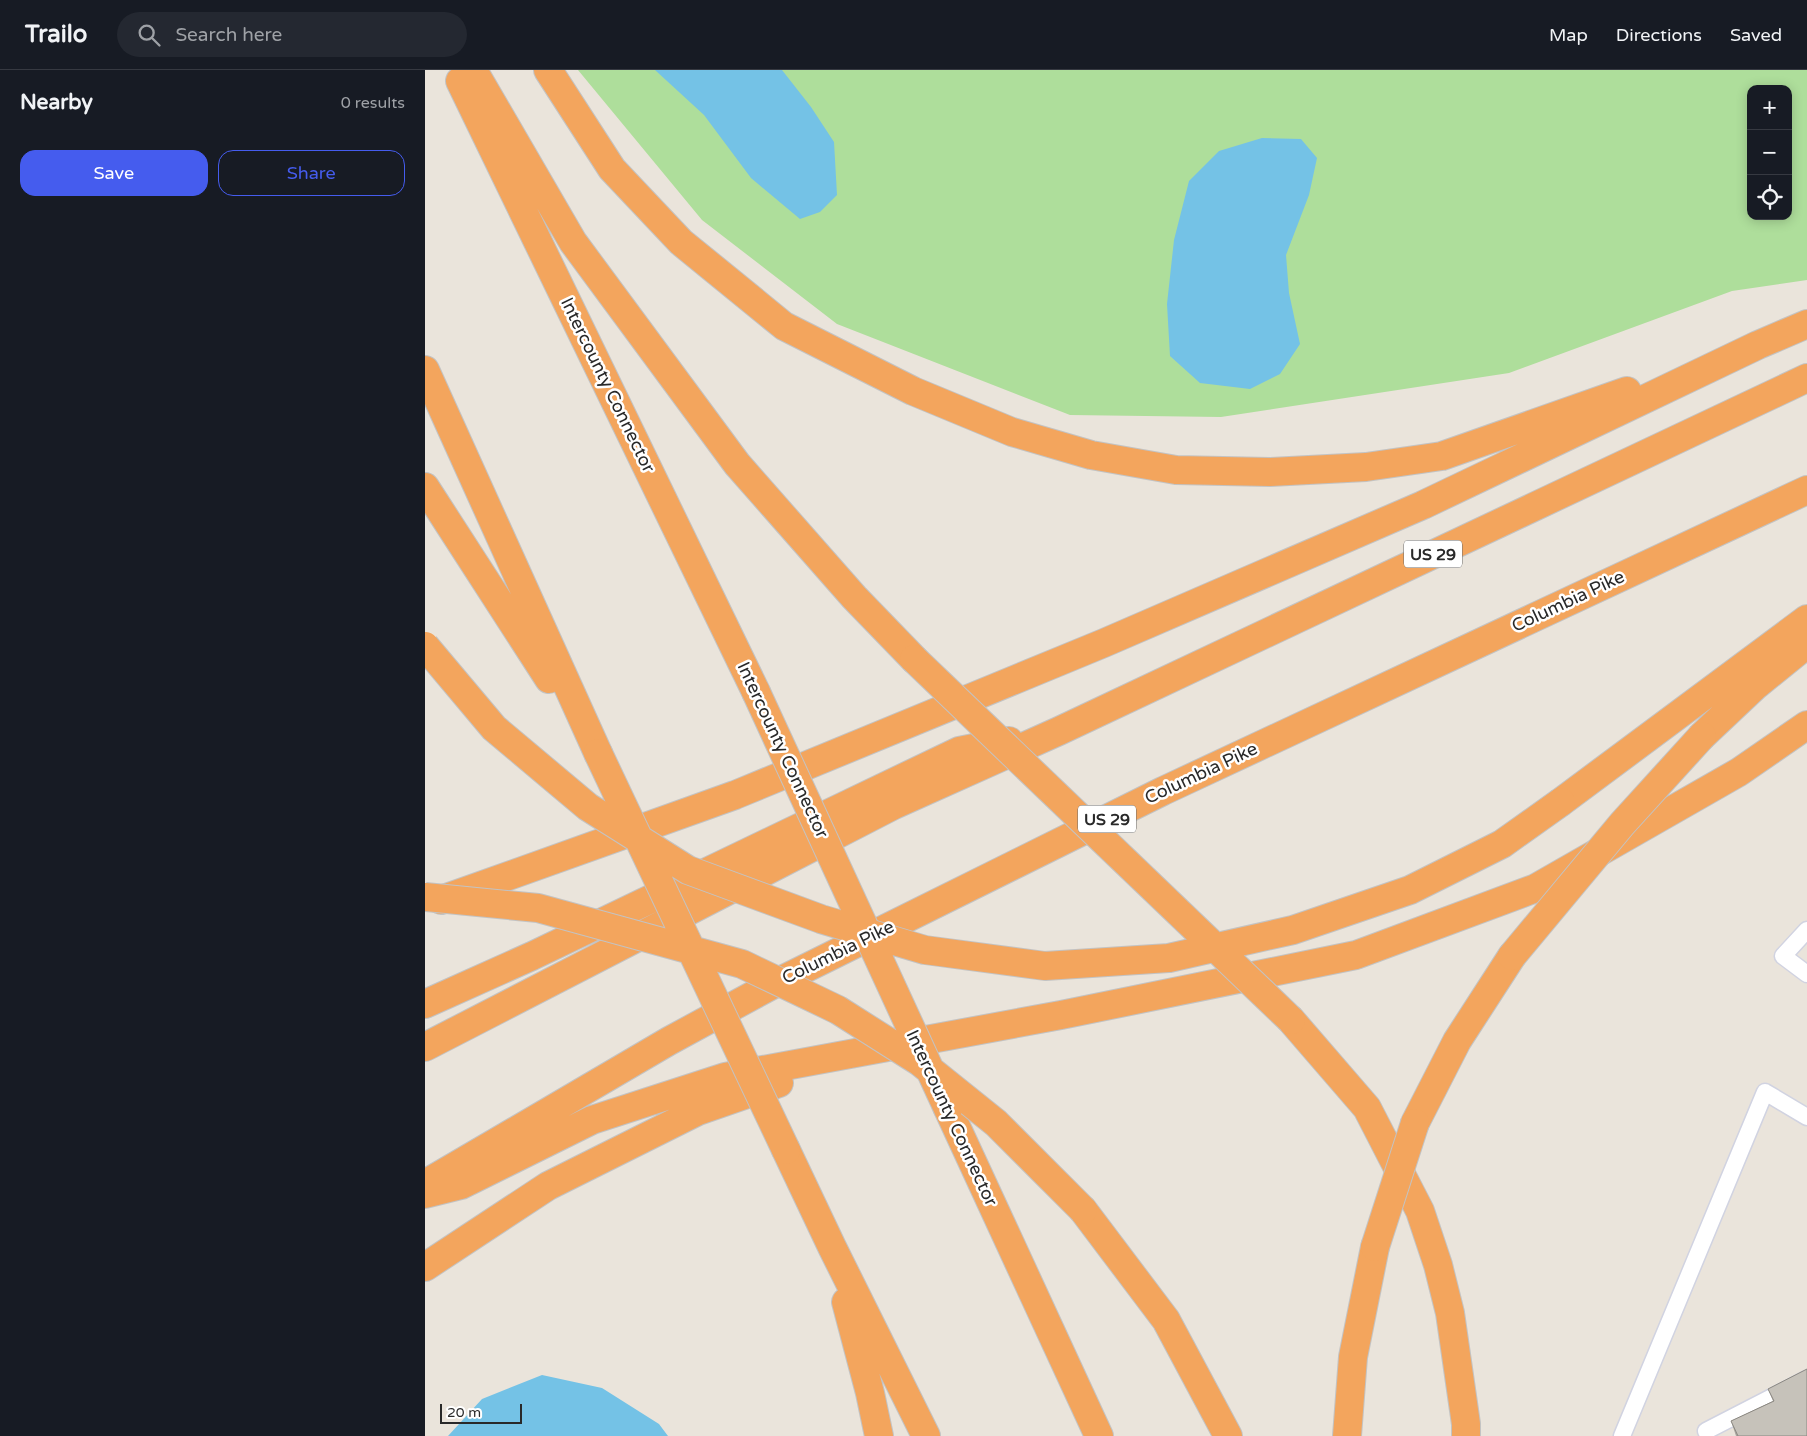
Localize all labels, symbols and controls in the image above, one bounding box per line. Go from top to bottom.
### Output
search box [117,12,467,57]
text: Trailo [25,20,87,49]
icon: search [135,21,163,49]
text: Search here [175,24,282,46]
text: Map [1549,24,1588,46]
text: Directions [1616,24,1702,46]
text: Saved [1730,24,1782,46]
map controls [1747,85,1792,220]
button: + [1747,85,1792,130]
text: Nearby [20,90,93,115]
text: 0 results [341,93,405,113]
button: − [1747,130,1792,175]
button: Save [20,150,208,196]
button: Share [218,150,405,196]
button: locate [1747,175,1792,220]
street label: Intercounty Connector [556,294,660,476]
road number: US 29 [1404,540,1462,568]
street label: Columbia Pike [1508,565,1628,637]
street label: Intercounty Connector [732,658,834,842]
street label: Columbia Pike [1141,737,1261,809]
road number: US 29 [1078,806,1136,832]
street label: Columbia Pike [778,915,898,989]
street label: Intercounty Connector [901,1026,1003,1210]
scale bar [440,1401,523,1424]
text: 20 m [447,1404,481,1421]

